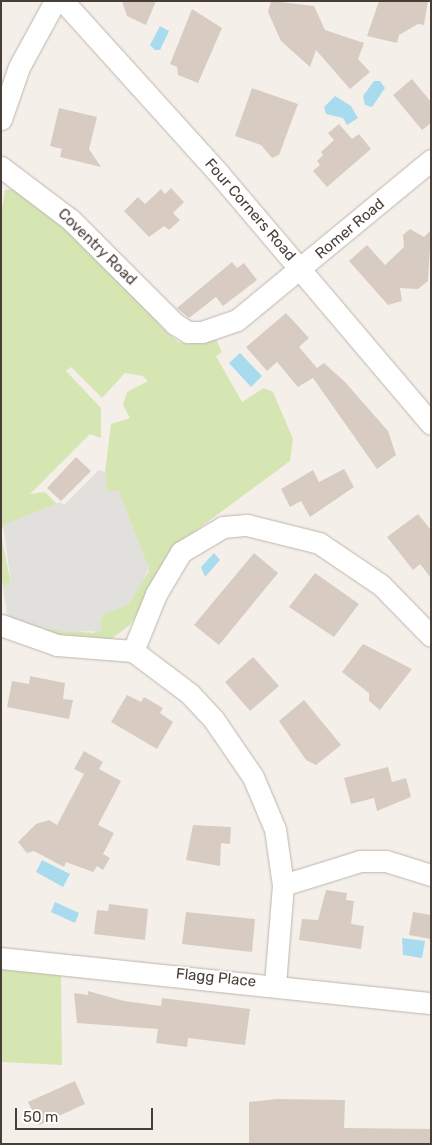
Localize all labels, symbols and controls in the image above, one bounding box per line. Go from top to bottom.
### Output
street label: Four Corners Road [201,155,299,265]
street label: Romer Road [312,195,388,263]
street label: Coventry Road [54,205,140,289]
street label: Flagg Place [175,965,257,991]
scale bar [18,1098,155,1130]
text: 50 m [23,1108,58,1126]

